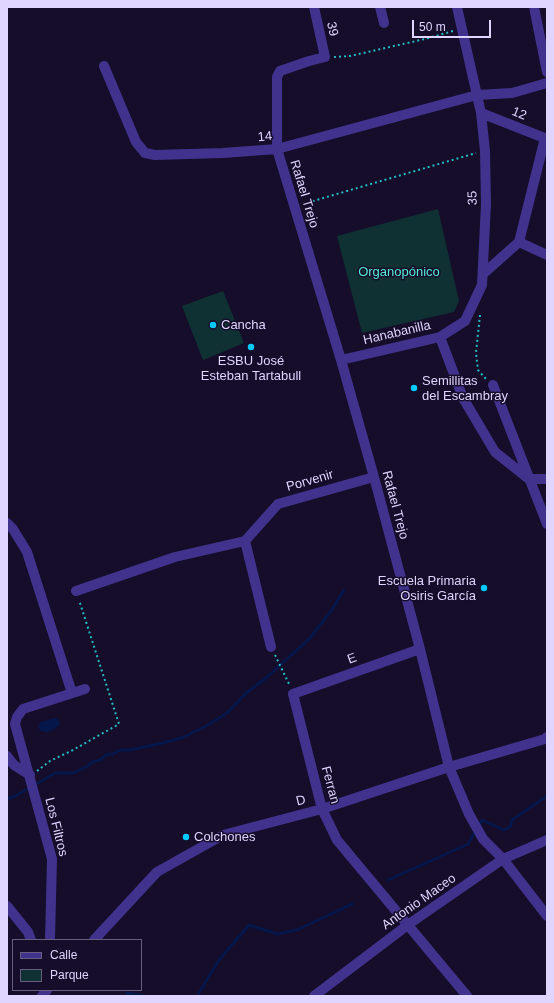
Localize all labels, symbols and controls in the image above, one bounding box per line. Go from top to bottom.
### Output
scale bar [414,12,493,38]
street label: 39 [323,20,341,38]
text: 50 m [419,20,446,34]
street label: 12 [509,104,529,124]
street label: 14 [257,129,273,145]
street label: Rafael Trejo [286,158,322,230]
street label: 35 [465,191,481,205]
park label: Organopónico [358,264,440,280]
place label: Cancha [221,317,266,333]
street label: Hanabanilla [362,318,432,348]
marker: Cancha [208,320,218,330]
marker: ESBU José Esteban Tartabull [246,342,256,352]
place label: ESBU José Esteban Tartabull [201,353,301,384]
place label: Semillitas del Escambray [422,373,508,404]
marker: Semillitas del Escambray [409,383,419,393]
street label: Porvenir [285,467,335,495]
street label: Rafael Trejo [378,469,412,541]
place label: Escuela Primaria Osiris García [378,573,476,604]
marker: Escuela Primaria Osiris García [479,583,489,593]
street label: E [345,650,359,668]
street label: Ferran [318,764,342,806]
street label: D [295,792,307,810]
street label: Los Filtros [41,796,71,858]
place label: Colchones [194,829,255,845]
marker: Colchones [181,832,191,842]
street label: Antonio Maceo [379,871,459,933]
legend [12,939,142,991]
text: Calle [50,948,77,962]
text: Parque [50,968,89,982]

